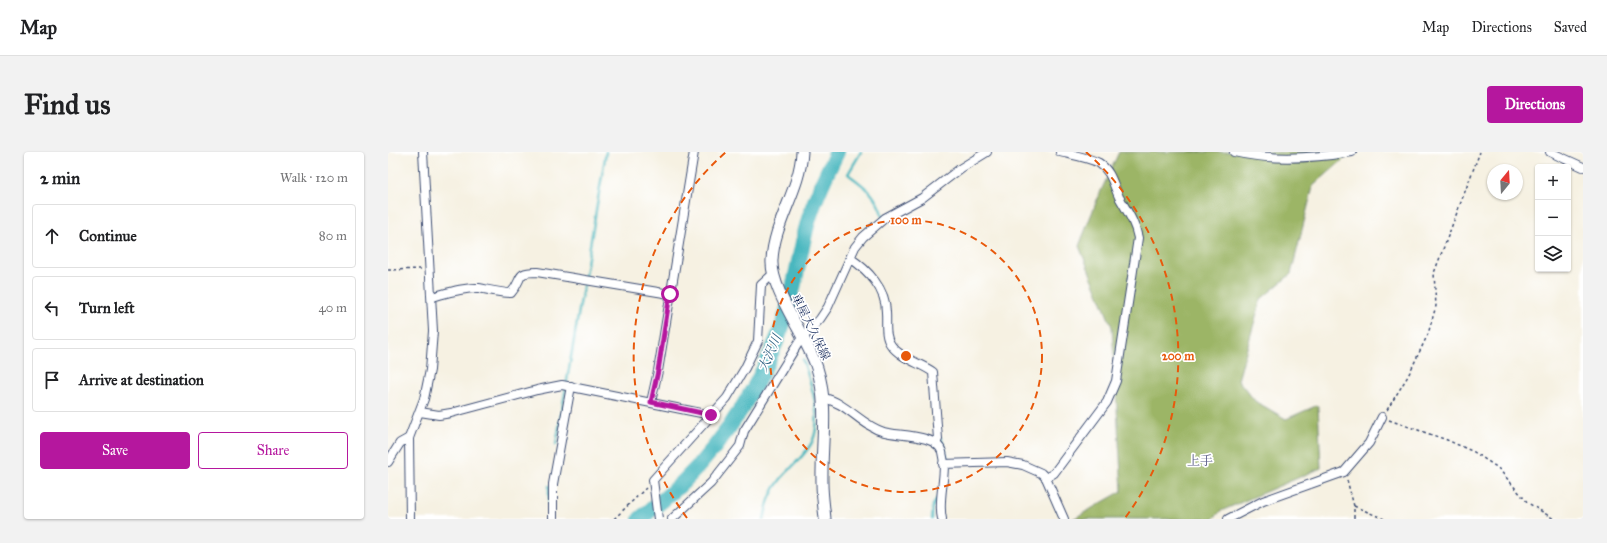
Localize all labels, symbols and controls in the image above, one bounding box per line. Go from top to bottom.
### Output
text: Map [20,16,57,39]
text: Map [1422,19,1449,36]
text: Directions [1471,19,1532,36]
text: Saved [1554,19,1587,36]
button: Directions [1487,86,1583,123]
text: Find us [24,87,110,122]
north arrow [1487,164,1523,200]
map controls [1535,164,1571,272]
button: + [1535,164,1571,200]
text: 2 min [40,168,80,189]
text: Walk · 120 m [280,170,348,186]
button: − [1535,200,1571,236]
text: 100 m [890,213,923,227]
icon: ahead [41,225,63,247]
text: Continue [79,227,137,245]
text: 80 m [319,228,347,244]
button: layers [1535,236,1571,272]
route start [661,285,679,303]
street label: 車屋大久保線 [789,292,833,362]
icon: left [41,297,63,319]
text: Turn left [79,299,135,317]
text: 40 m [318,300,347,316]
water label: 大沢川 [755,331,786,374]
centre of rings [899,349,913,363]
text: 200 m [1162,349,1195,363]
icon: arrive [41,369,63,391]
text: Arrive at destination [79,371,204,389]
route end [702,406,720,424]
button: Save [40,432,190,469]
button: Share [198,432,348,469]
district label: 上手 [1187,453,1213,469]

